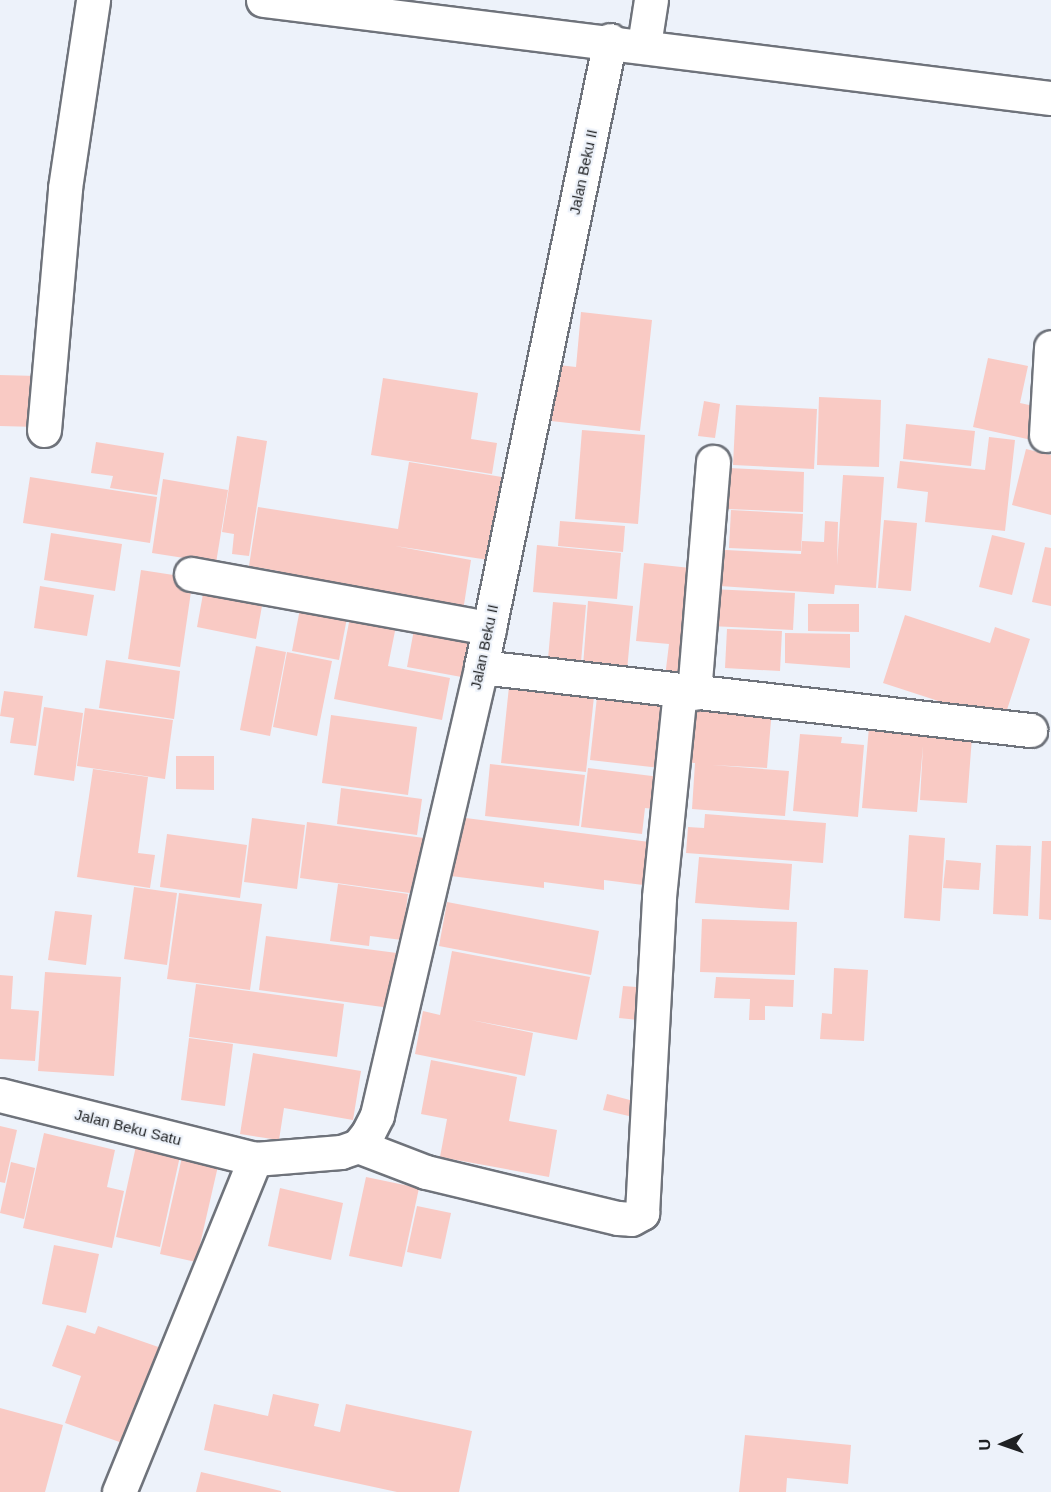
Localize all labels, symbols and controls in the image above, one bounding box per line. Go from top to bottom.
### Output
street label: Jalan Beku II [565,128,601,216]
street label: Jalan Beku II [466,603,502,691]
street label: Jalan Beku Satu [73,1105,183,1149]
north arrow [973,1414,1033,1474]
text: U [976,1439,993,1451]

